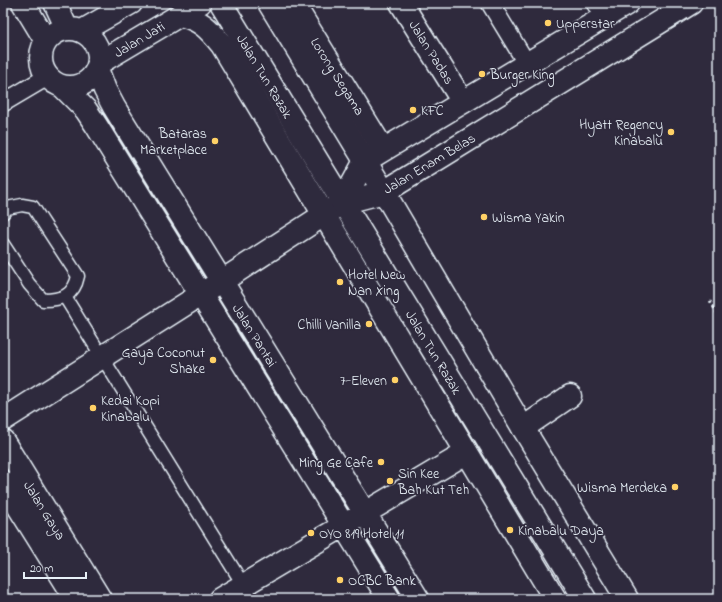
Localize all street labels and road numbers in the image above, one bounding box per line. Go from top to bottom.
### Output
street label: Jalan Jati [110,17,169,64]
street label: Jalan Padas [403,17,459,89]
street label: Jalan Tun Razak [230,31,298,124]
street label: Lorong Segama [304,34,369,120]
street label: Jalan Enam Belas [379,128,480,200]
street label: Jalan Pantai [226,300,282,372]
street label: Jalan Tun Razak [399,307,467,400]
street label: Jalan Gaya [16,477,70,545]

